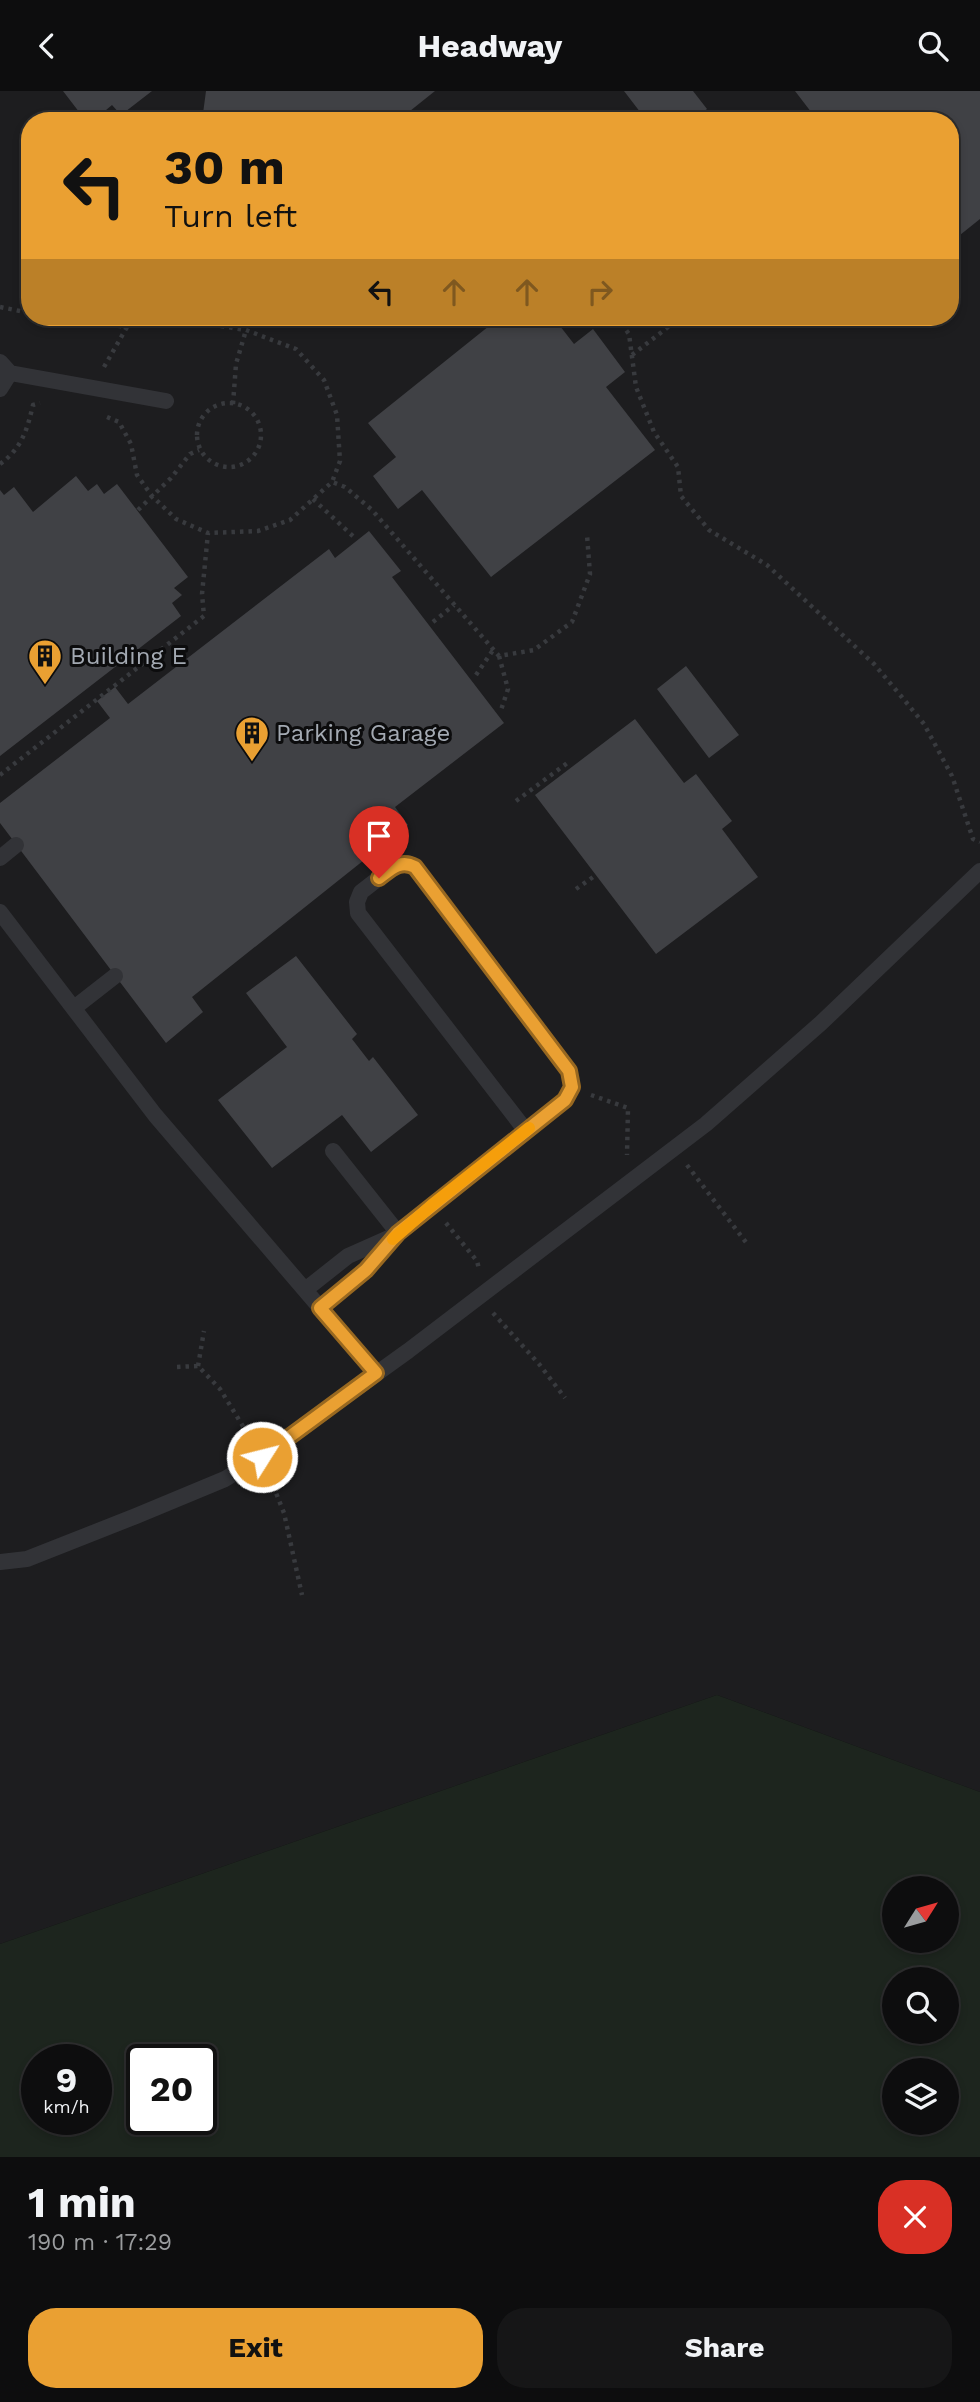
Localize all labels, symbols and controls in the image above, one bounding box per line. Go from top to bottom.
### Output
icon: back [28,27,66,65]
text: Headway [418,27,562,65]
icon: search [914,27,952,65]
text: 30 m [164,138,285,196]
icon: left [49,140,140,231]
text: Turn left [164,197,297,235]
icon: left [362,273,400,311]
icon: ahead [435,273,473,311]
icon: ahead [508,273,546,311]
icon: right [581,273,619,311]
building icon: Building E [26,637,64,686]
place label: Building E [70,642,187,670]
building icon: Parking Garage [233,714,271,763]
place label: Parking Garage [276,719,450,747]
pin [349,806,409,878]
icon: arrive [360,817,398,855]
position arrow [225,1420,299,1494]
north arrow [882,1876,959,1953]
map controls [882,1876,959,2135]
button: search [882,1967,959,2044]
speed limit sign: 20 [126,2044,217,2135]
button: layers [882,2058,959,2135]
text: 9 [56,2059,77,2101]
text: km/h [43,2096,90,2117]
text: 1 min [28,2178,136,2227]
button: close [878,2180,952,2254]
text: 190 m · 17:29 [28,2229,172,2256]
button: Exit [28,2308,483,2388]
button: Share [497,2308,952,2388]

